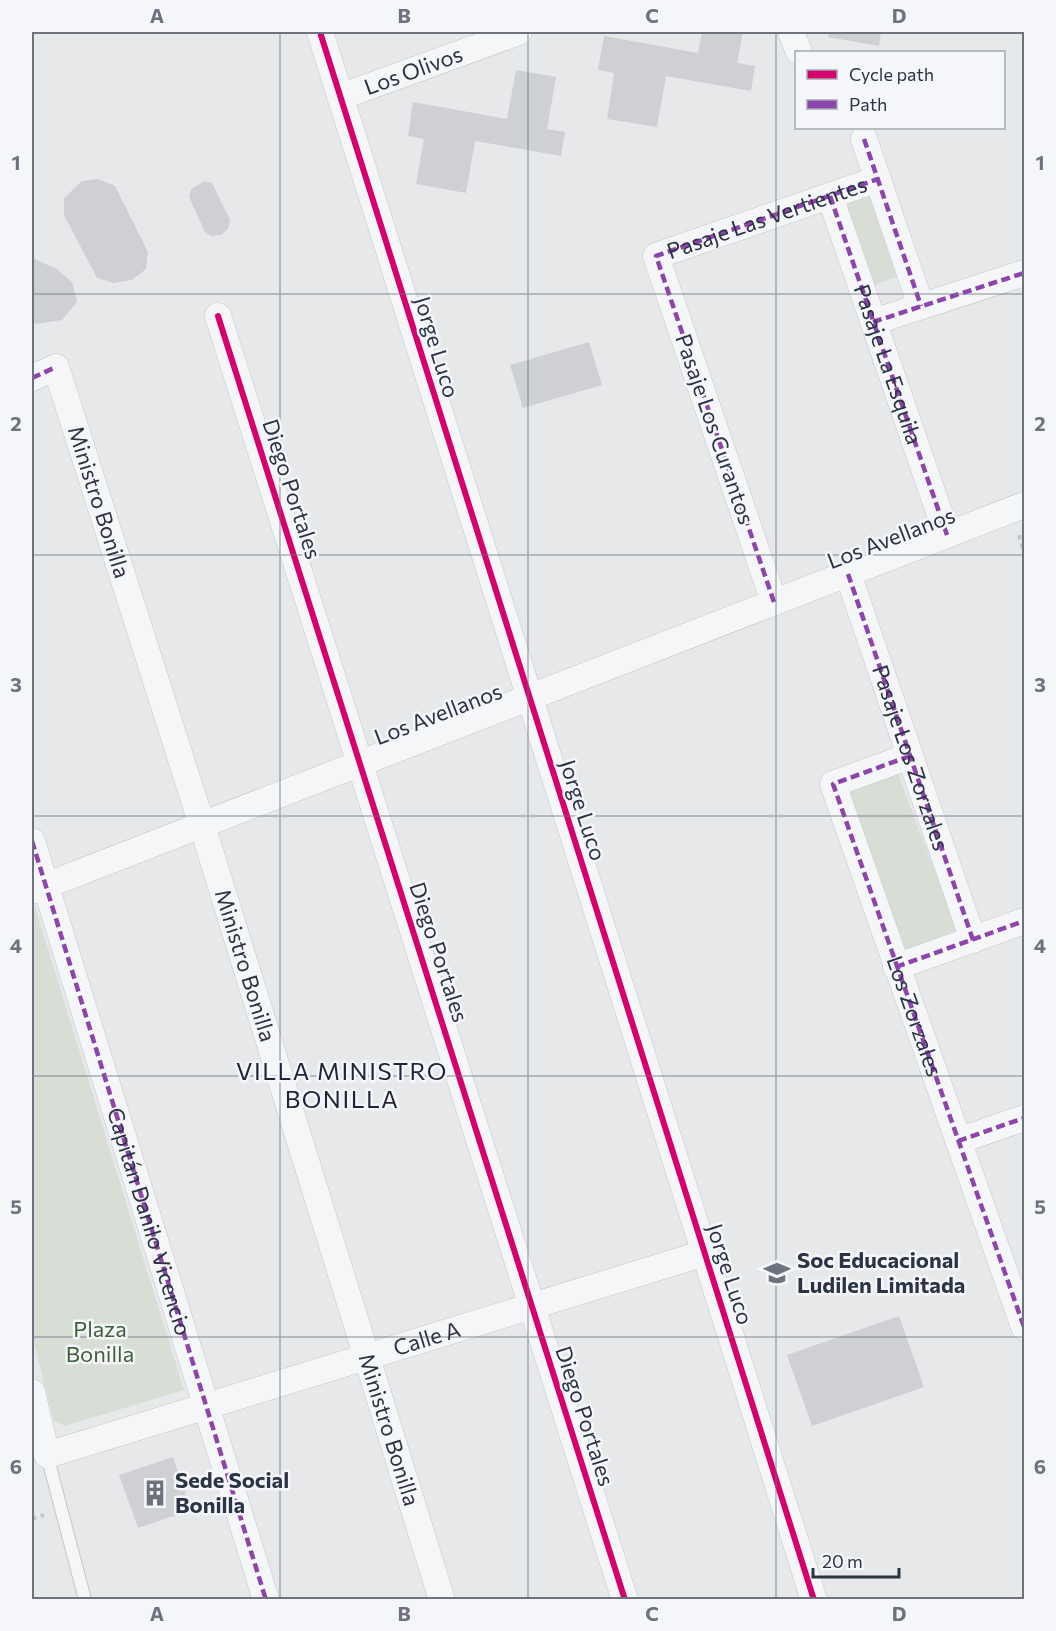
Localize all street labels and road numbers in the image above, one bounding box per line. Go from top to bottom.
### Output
street label: Los Olivos [360,40,466,100]
street label: Pasaje Las Vertientes [663,170,870,264]
street label: Pasaje La Esquila [848,280,929,448]
street label: Jorge Luco [409,293,466,401]
street label: Pasaje Los Curantos [670,330,761,528]
street label: Diego Portales [257,415,328,562]
street label: Ministro Bonilla [63,422,136,581]
street label: Los Avellanos [823,501,959,574]
street label: Pasaje Los Zorzales [867,661,955,854]
street label: Los Avellanos [370,677,506,750]
street label: Jorge Luco [554,756,613,864]
street label: Diego Portales [404,878,475,1025]
street label: Ministro Bonilla [210,886,282,1045]
street label: Los Zorzales [881,952,949,1080]
street label: Capitán Danilo Vicencio [102,1104,198,1338]
street label: Jorge Luco [701,1220,760,1328]
street label: Calle A [390,1315,463,1361]
street label: Diego Portales [550,1342,621,1489]
street label: Ministro Bonilla [353,1350,426,1509]

